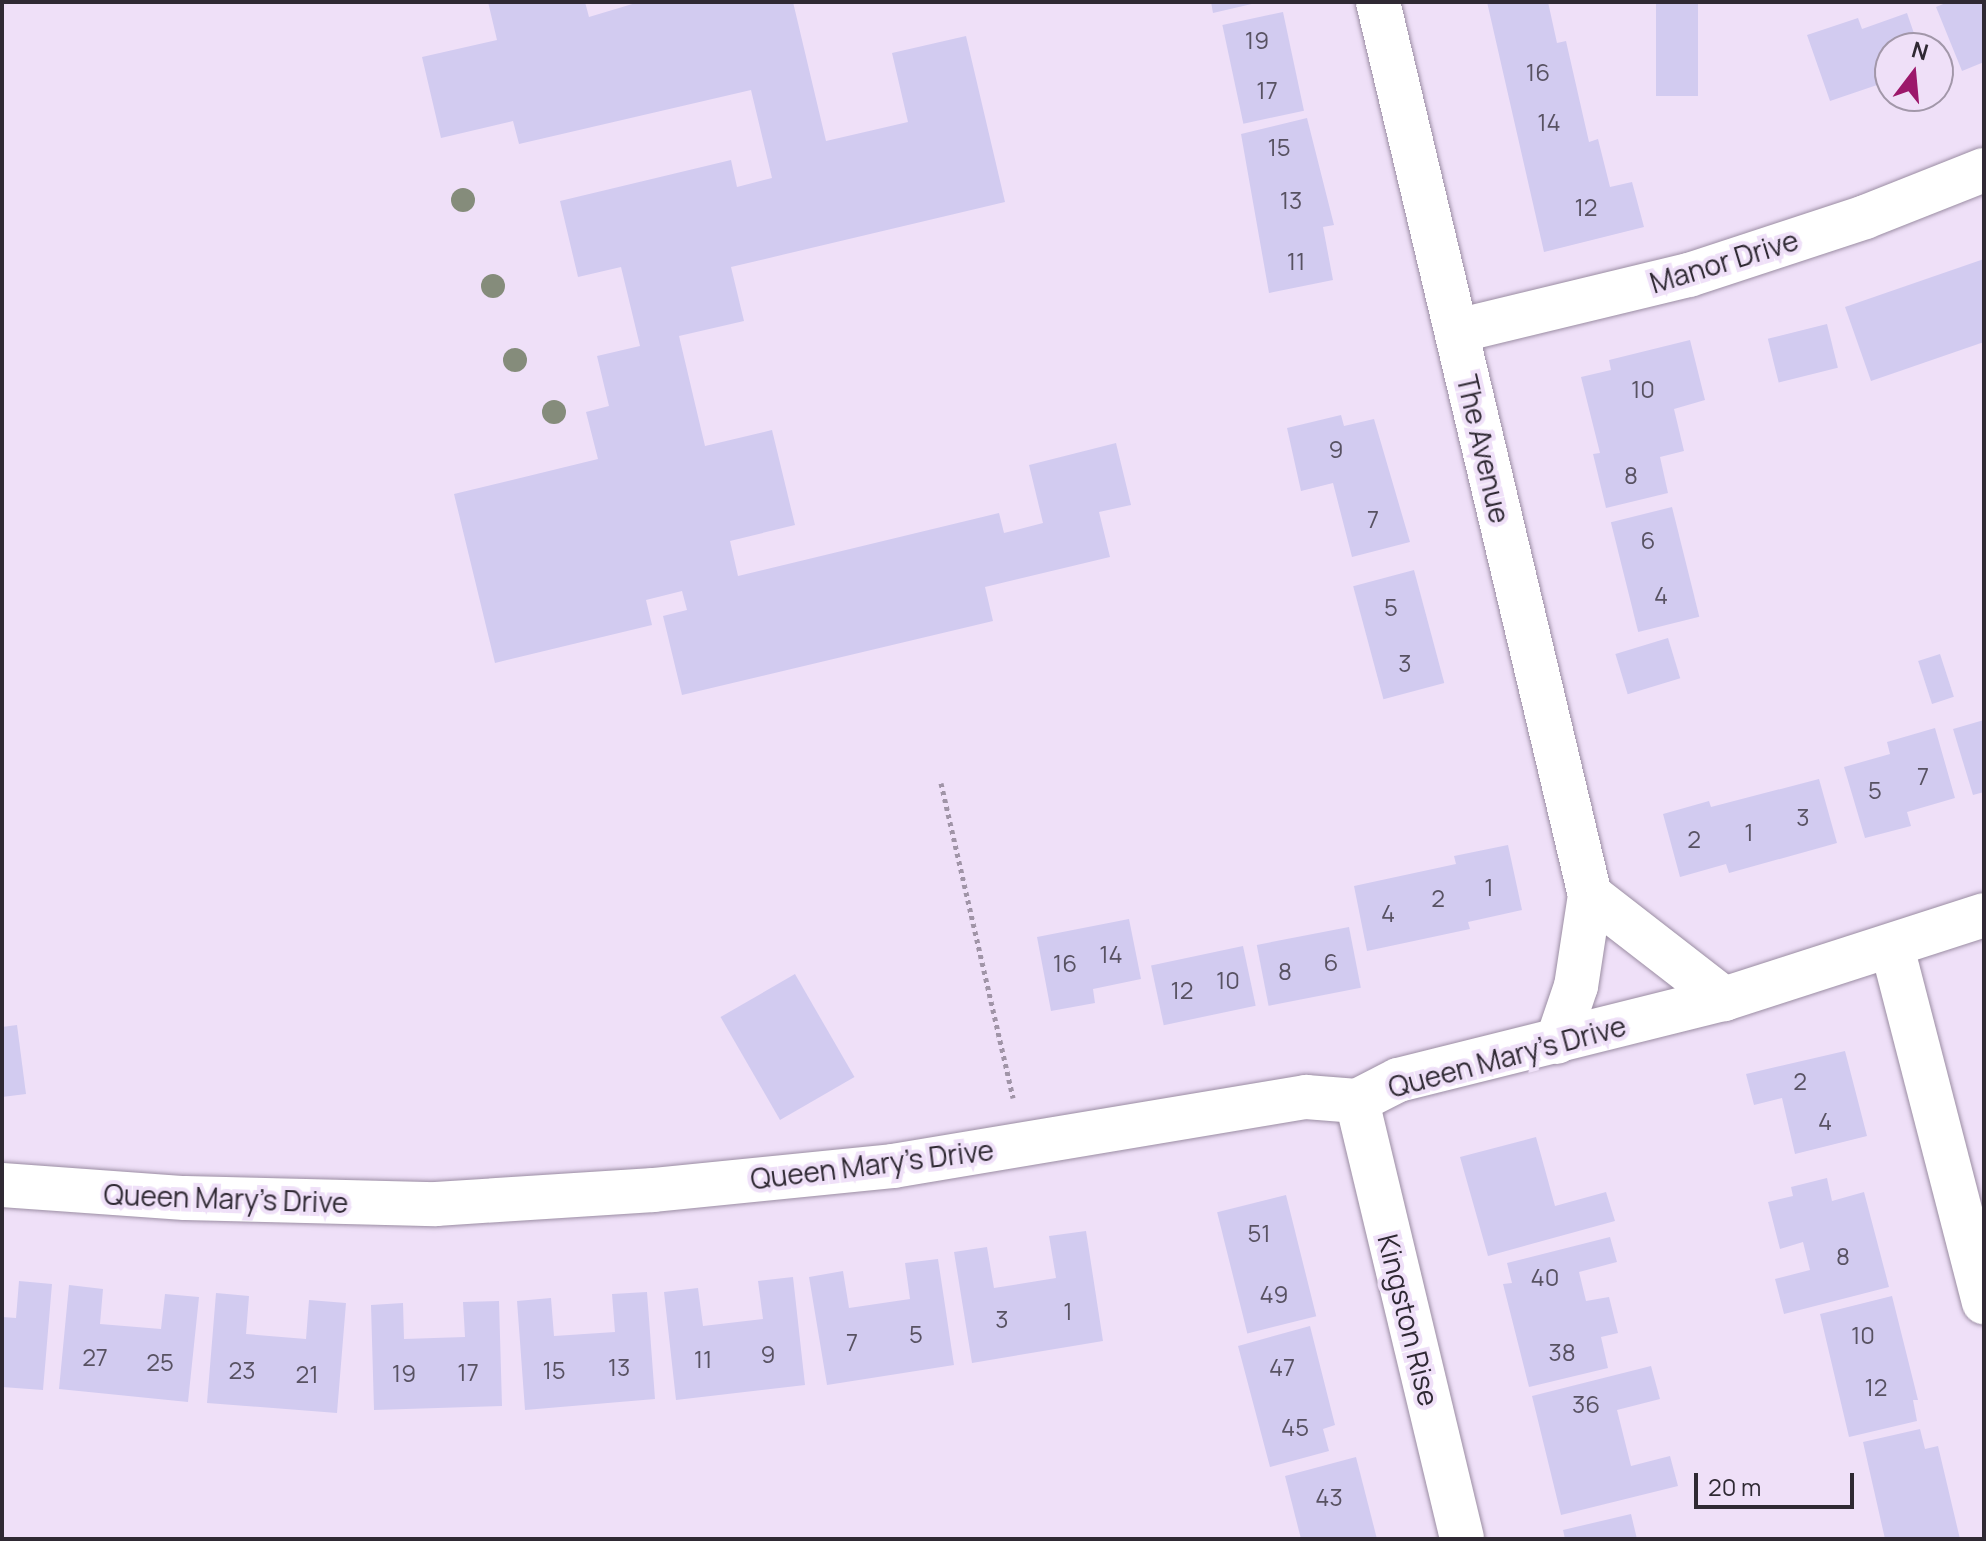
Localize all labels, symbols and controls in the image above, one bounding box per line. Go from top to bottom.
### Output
house number: 19 [1245,26,1269,54]
north arrow [1874,32,1954,112]
text: N [1908,34,1932,67]
house number: 16 [1526,58,1550,86]
house number: 17 [1256,76,1278,104]
house number: 14 [1537,108,1561,136]
house number: 15 [1267,133,1291,161]
house number: 13 [1280,186,1302,214]
house number: 12 [1574,193,1598,221]
street label: Manor Drive [1646,223,1802,299]
house number: 11 [1287,247,1305,275]
street label: The Avenue [1451,372,1517,526]
house number: 10 [1631,375,1655,403]
house number: 9 [1329,435,1343,463]
house number: 8 [1624,461,1638,489]
house number: 7 [1367,505,1379,533]
house number: 6 [1641,526,1655,554]
house number: 4 [1654,581,1668,609]
house number: 5 [1384,593,1398,621]
house number: 3 [1398,649,1412,677]
house number: 7 [1917,762,1929,790]
house number: 5 [1868,776,1882,804]
house number: 3 [1796,803,1810,831]
house number: 1 [1744,818,1754,846]
house number: 2 [1687,825,1701,853]
house number: 1 [1484,873,1494,901]
house number: 2 [1431,884,1445,912]
house number: 4 [1381,899,1395,927]
house number: 14 [1099,940,1123,968]
house number: 6 [1324,948,1338,976]
house number: 16 [1053,949,1077,977]
house number: 8 [1278,957,1292,985]
house number: 10 [1216,966,1240,994]
house number: 12 [1170,976,1194,1004]
street label: Queen Mary's Drive [1384,1008,1630,1104]
house number: 2 [1793,1067,1807,1095]
house number: 4 [1818,1107,1832,1135]
street label: Queen Mary's Drive [749,1132,995,1196]
street label: Queen Mary's Drive [103,1177,349,1219]
house number: 51 [1247,1219,1271,1247]
street label: Kingston Rise [1371,1231,1447,1409]
house number: 8 [1836,1242,1850,1270]
house number: 40 [1531,1263,1559,1291]
house number: 49 [1260,1280,1288,1308]
house number: 1 [1063,1297,1073,1325]
house number: 3 [995,1305,1009,1333]
house number: 5 [909,1320,923,1348]
house number: 10 [1851,1321,1875,1349]
house number: 7 [846,1328,858,1356]
house number: 38 [1548,1338,1576,1366]
house number: 9 [761,1340,775,1368]
house number: 27 [82,1343,108,1371]
house number: 11 [694,1345,712,1373]
house number: 25 [146,1348,174,1376]
house number: 13 [608,1353,630,1381]
house number: 47 [1269,1353,1295,1381]
house number: 23 [229,1356,255,1384]
house number: 15 [542,1356,566,1384]
house number: 17 [457,1358,479,1386]
house number: 19 [392,1359,416,1387]
house number: 21 [295,1360,319,1388]
house number: 12 [1864,1373,1888,1401]
house number: 36 [1572,1390,1600,1418]
house number: 45 [1281,1413,1309,1441]
scale bar [1698,1457,1858,1507]
text: 20 m [1708,1470,1761,1503]
house number: 43 [1315,1483,1343,1511]

